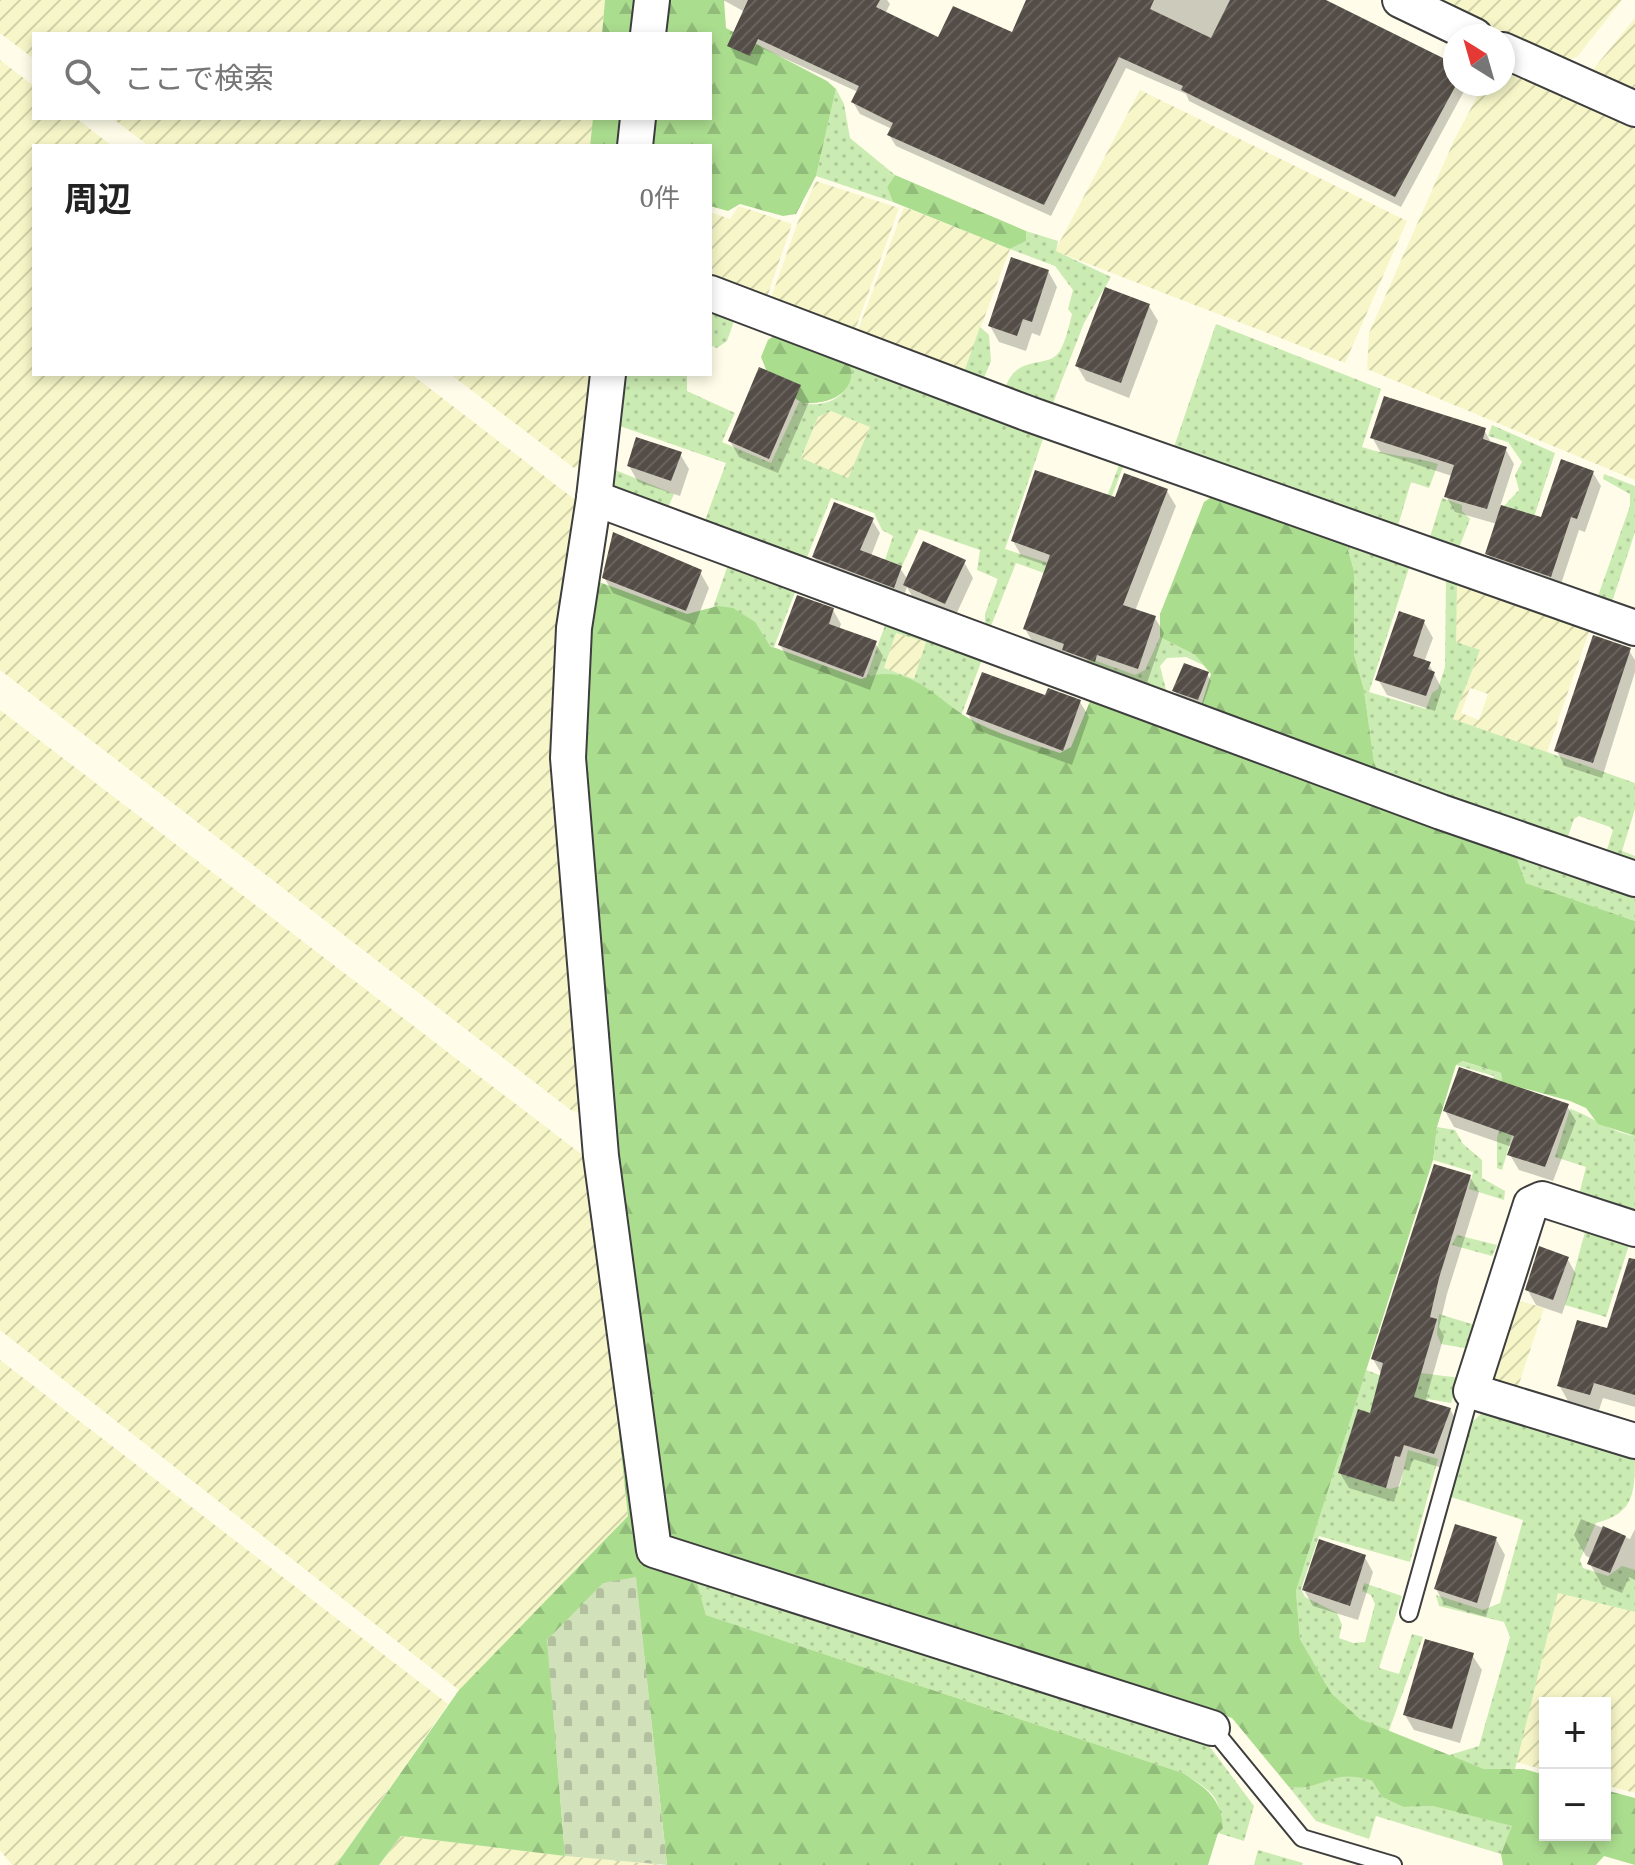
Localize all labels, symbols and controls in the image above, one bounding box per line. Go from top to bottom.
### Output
north arrow [1443,24,1515,96]
search box [32,32,712,120]
icon: search [60,54,104,98]
text: ここで検索 [124,57,274,98]
text: 周辺 [64,175,132,221]
text: 0件 [639,179,680,215]
map controls [1539,1697,1611,1841]
button: + [1539,1697,1611,1769]
button: − [1539,1769,1611,1841]

